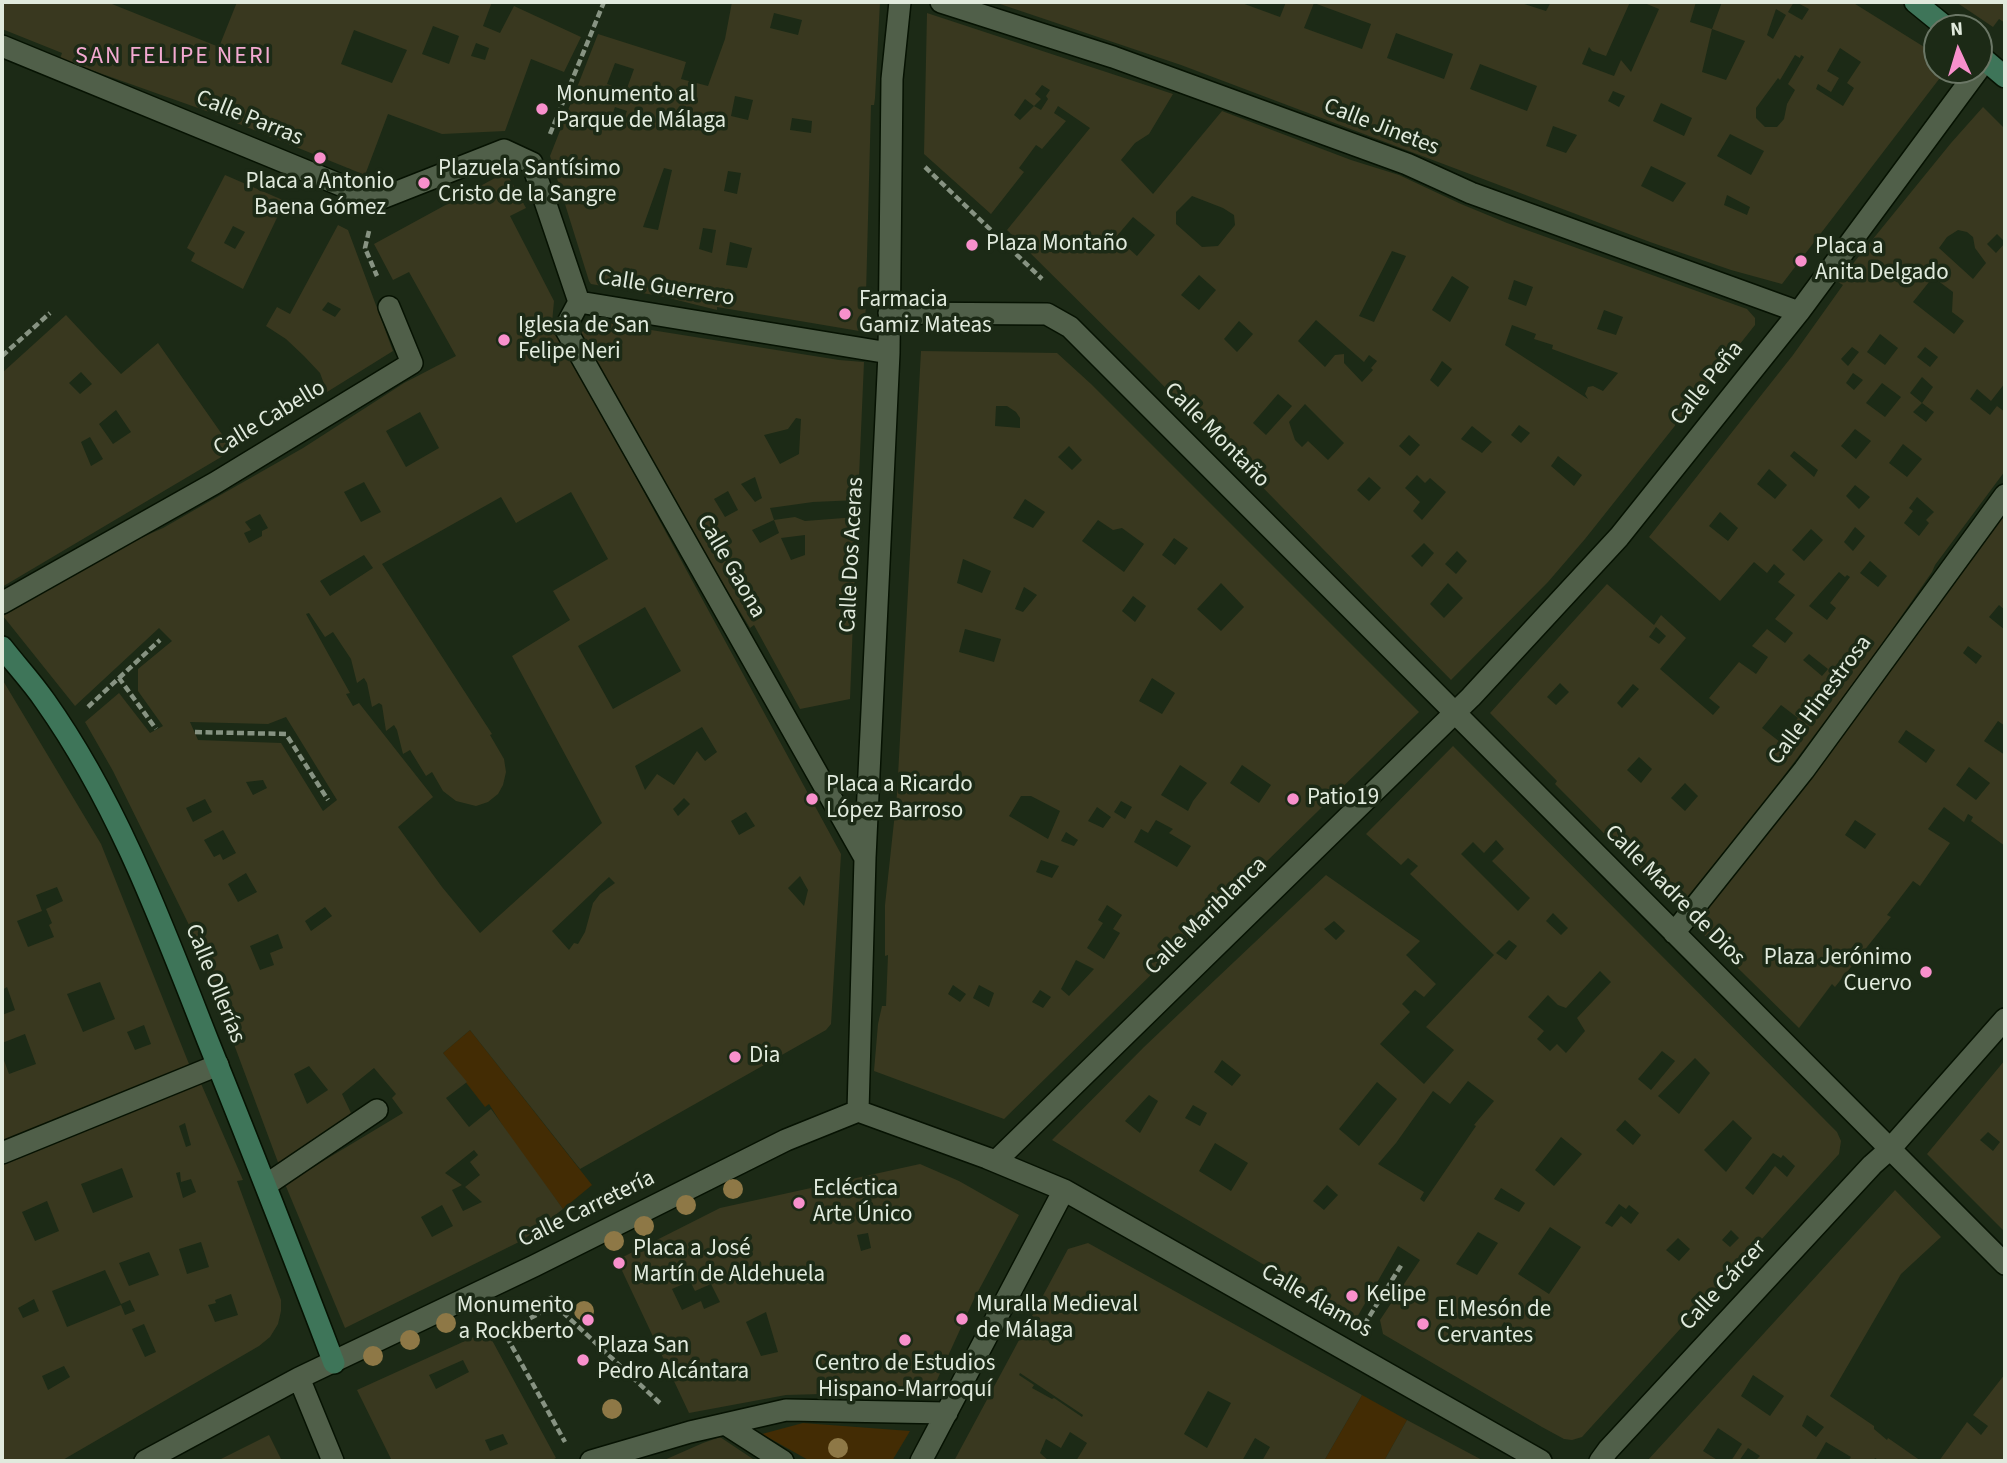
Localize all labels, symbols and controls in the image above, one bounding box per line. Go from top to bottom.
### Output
north arrow [1923,14,1993,84]
text: N [1949,16,1964,43]
district label: SAN FELIPE NERI [77,44,271,72]
place label: Monumento al Parque de Málaga [556,82,726,136]
street label: Calle Parras [192,85,306,153]
street label: Calle Jinetes [1319,93,1443,163]
marker: Monumento al Parque de Málaga [534,101,550,117]
marker: Placa a Antonio Baena Gómez [312,150,328,166]
place label: Plazuela Santísimo Cristo de la Sangre [438,156,621,210]
place label: Placa a Antonio Baena Gómez [246,169,394,223]
marker: Plazuela Santísimo Cristo de la Sangre [416,175,432,191]
place label: Plaza Montaño [986,231,1128,259]
place label: Placa a Anita Delgado [1815,234,1949,288]
marker: Plaza Montaño [964,237,980,253]
marker: Placa a Anita Delgado [1793,253,1809,269]
street label: Calle Guerrero [596,265,736,313]
place label: Farmacia Gamiz Mateas [859,287,992,341]
marker: Farmacia Gamiz Mateas [837,306,853,322]
place label: Iglesia de San Felipe Neri [518,313,650,367]
marker: Iglesia de San Felipe Neri [496,332,512,348]
street label: Calle Peña [1666,336,1750,432]
street label: Calle Cabello [209,375,331,463]
street label: Calle Montaño [1157,377,1275,495]
street label: Calle Dos Aceras [835,476,871,634]
street label: Calle Gaona [689,510,771,624]
street label: Calle Hinestrosa [1763,631,1879,771]
place label: Placa a Ricardo López Barroso [826,772,973,826]
place label: Patio19 [1307,785,1379,813]
marker: Placa a Ricardo López Barroso [804,791,820,807]
marker: Patio19 [1285,791,1301,807]
street label: Calle Madre de Dios [1598,820,1750,972]
street label: Calle Mariblanca [1140,852,1274,982]
street label: Calle Ollerías [178,921,250,1047]
place label: Plaza Jerónimo Cuervo [1764,945,1912,999]
marker: Plaza Jerónimo Cuervo [1918,964,1934,980]
place label: Dia [749,1043,780,1071]
marker: Dia [727,1049,743,1065]
street label: Calle Carretería [514,1165,660,1255]
place label: Ecléctica Arte Único [813,1176,912,1230]
marker: Ecléctica Arte Único [791,1195,807,1211]
street label: Calle Cárcer [1675,1235,1773,1337]
place label: Placa a José Martín de Aldehuela [633,1236,825,1290]
marker: Placa a José Martín de Aldehuela [611,1255,627,1271]
street label: Calle Álamos [1256,1259,1376,1345]
place label: Kelipe [1366,1282,1426,1310]
marker: Kelipe [1344,1288,1360,1304]
place label: Muralla Medieval de Málaga [976,1292,1138,1346]
place label: Monumento a Rockberto [457,1293,574,1347]
place label: El Mesón de Cervantes [1437,1297,1551,1351]
marker: Muralla Medieval de Málaga [954,1311,970,1327]
marker: Monumento a Rockberto [580,1312,596,1328]
marker: El Mesón de Cervantes [1415,1316,1431,1332]
marker: Centro de Estudios Hispano-Marroquí [897,1332,913,1348]
place label: Plaza San Pedro Alcántara [597,1333,749,1387]
place label: Centro de Estudios Hispano-Marroquí [815,1351,995,1405]
marker: Plaza San Pedro Alcántara [575,1352,591,1368]

